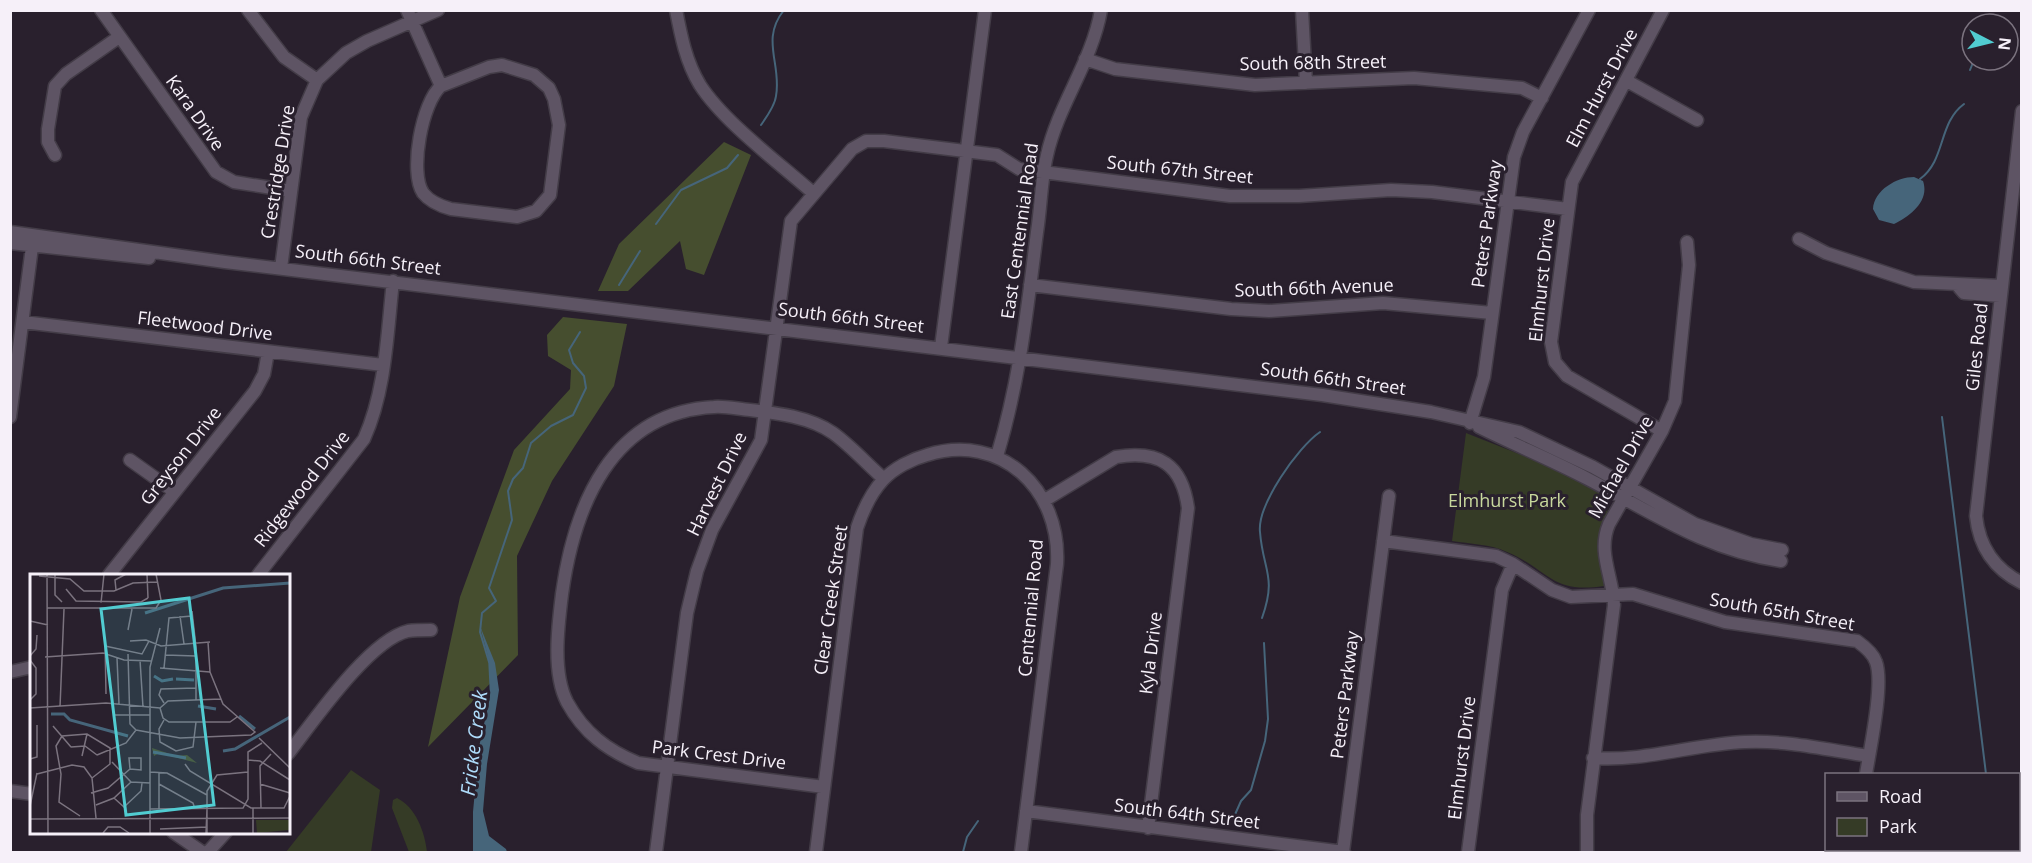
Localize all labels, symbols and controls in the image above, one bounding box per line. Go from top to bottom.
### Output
north arrow [1960,12,2020,72]
street label: Elm Hurst Drive [1560,24,1643,151]
text: N [1993,36,2017,52]
street label: South 68th Street [1239,49,1387,75]
street label: Kara Drive [161,70,231,155]
street label: Crestridge Drive [255,103,299,241]
street label: East Centennial Road [995,141,1043,320]
street label: South 67th Street [1106,149,1254,189]
street label: Peters Parkway [1465,158,1507,289]
street label: Elmhurst Drive [1523,217,1559,343]
street label: South 66th Street [294,238,442,280]
street label: South 66th Avenue [1234,272,1394,302]
street label: South 66th Street [777,296,925,338]
street label: Giles Road [1959,302,1993,392]
street label: Fleetwood Drive [136,305,274,345]
street label: South 66th Street [1259,356,1408,400]
street label: Greyson Drive [134,401,226,510]
street label: Michael Drive [1582,411,1658,522]
street label: Ridgewood Drive [248,425,354,552]
street label: Harvest Drive [680,427,752,540]
park label: Elmhurst Park [1448,488,1567,512]
street label: Clear Creek Street [808,523,852,676]
street label: Centennial Road [1012,538,1048,678]
inset map [30,574,290,833]
street label: South 65th Street [1708,586,1857,636]
street label: Kyla Drive [1133,610,1167,696]
street label: Peters Parkway [1324,629,1364,760]
water label: Fricke Creek [454,688,494,797]
street label: Elmhurst Drive [1442,695,1480,821]
street label: Park Crest Drive [651,734,788,774]
legend [1825,773,2020,851]
text: Road [1879,784,1922,808]
street label: South 64th Street [1113,792,1261,834]
text: Park [1879,814,1917,838]

